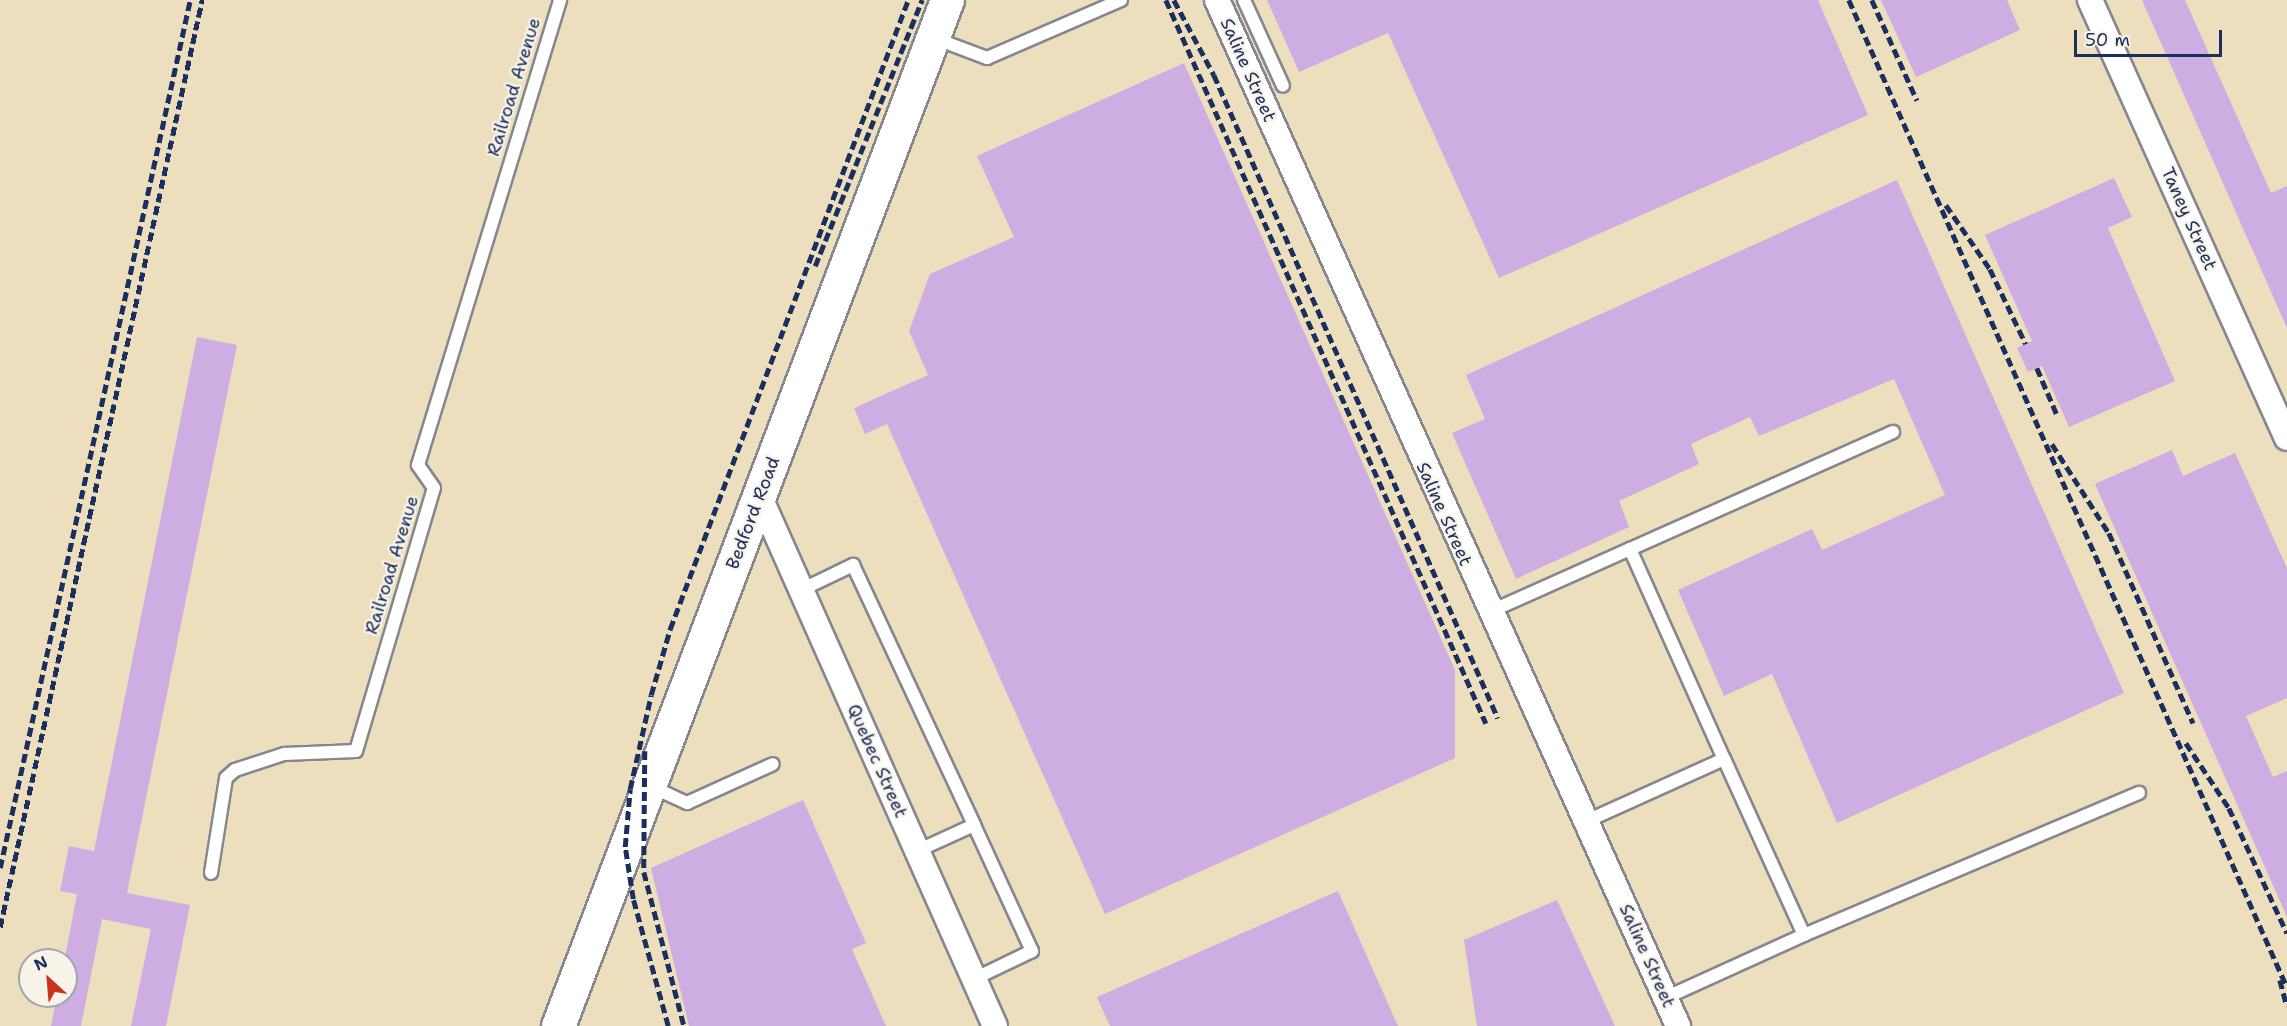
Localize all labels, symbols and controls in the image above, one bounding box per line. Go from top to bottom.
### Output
street label: Railroad Avenue [483,15,545,159]
street label: Saline Street [1216,15,1280,125]
scale bar [2077,18,2226,56]
text: 50 m [2085,28,2130,52]
street label: Taney Street [2157,164,2221,274]
street label: Bedford Road [722,454,784,572]
street label: Saline Street [1412,459,1476,569]
street label: Railroad Avenue [361,493,423,637]
street label: Quebec Street [842,701,912,821]
street label: Saline Street [1615,901,1679,1011]
north arrow [18,948,78,1008]
text: N [30,951,51,975]

